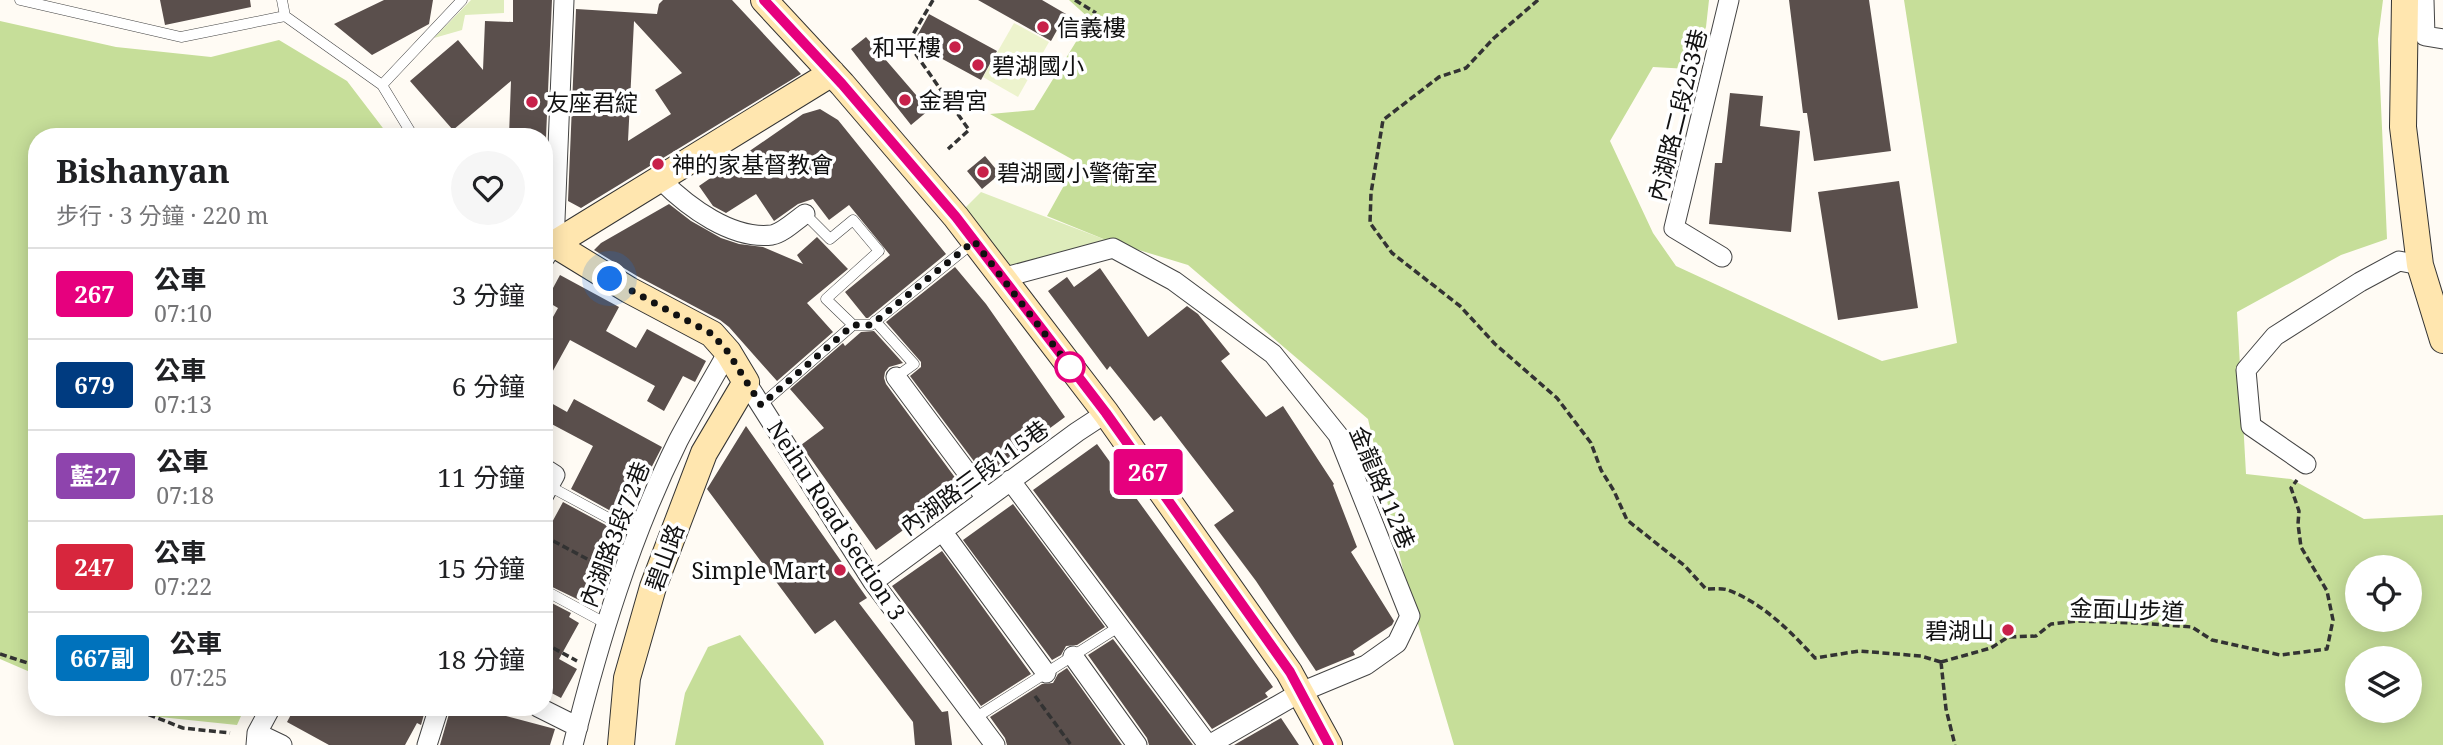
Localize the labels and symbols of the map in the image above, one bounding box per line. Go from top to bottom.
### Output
place label: 信義樓 [1057,11,1126,43]
marker: 信義樓 [1035,19,1051,35]
street label: 內湖路二段253巷 [1640,25,1714,205]
place label: 和平樓 [872,31,941,63]
marker: 和平樓 [947,39,963,55]
place label: 碧湖國小 [992,49,1084,81]
marker: 碧湖國小 [970,57,986,73]
place label: 金碧宮 [919,84,988,116]
place label: 友座君綻 [546,86,638,118]
marker: 金碧宮 [897,92,913,108]
marker: 友座君綻 [524,94,540,110]
place label: 神的家基督教會 [672,148,833,180]
marker: 神的家基督教會 [650,156,666,172]
place label: 碧湖國小警衛室 [997,156,1158,188]
marker: 碧湖國小警衛室 [975,164,991,180]
your location [592,261,627,296]
unlabelled marker [1055,352,1085,382]
street label: 內湖路三段115巷 [893,412,1055,542]
street label: Neihu Road Section 3 [760,414,914,626]
street label: 金龍路112巷 [1343,421,1423,553]
line badge: 267 [1108,449,1188,495]
street label: 內湖路3段72巷 [572,457,656,611]
street label: 碧山路 [637,519,691,595]
place label: Simple Mart [691,554,826,586]
marker: Simple Mart [832,562,848,578]
street label: 金面山步道 [2069,591,2185,627]
place label: 碧湖山 [1925,614,1994,646]
marker: 碧湖山 [2000,622,2016,638]

